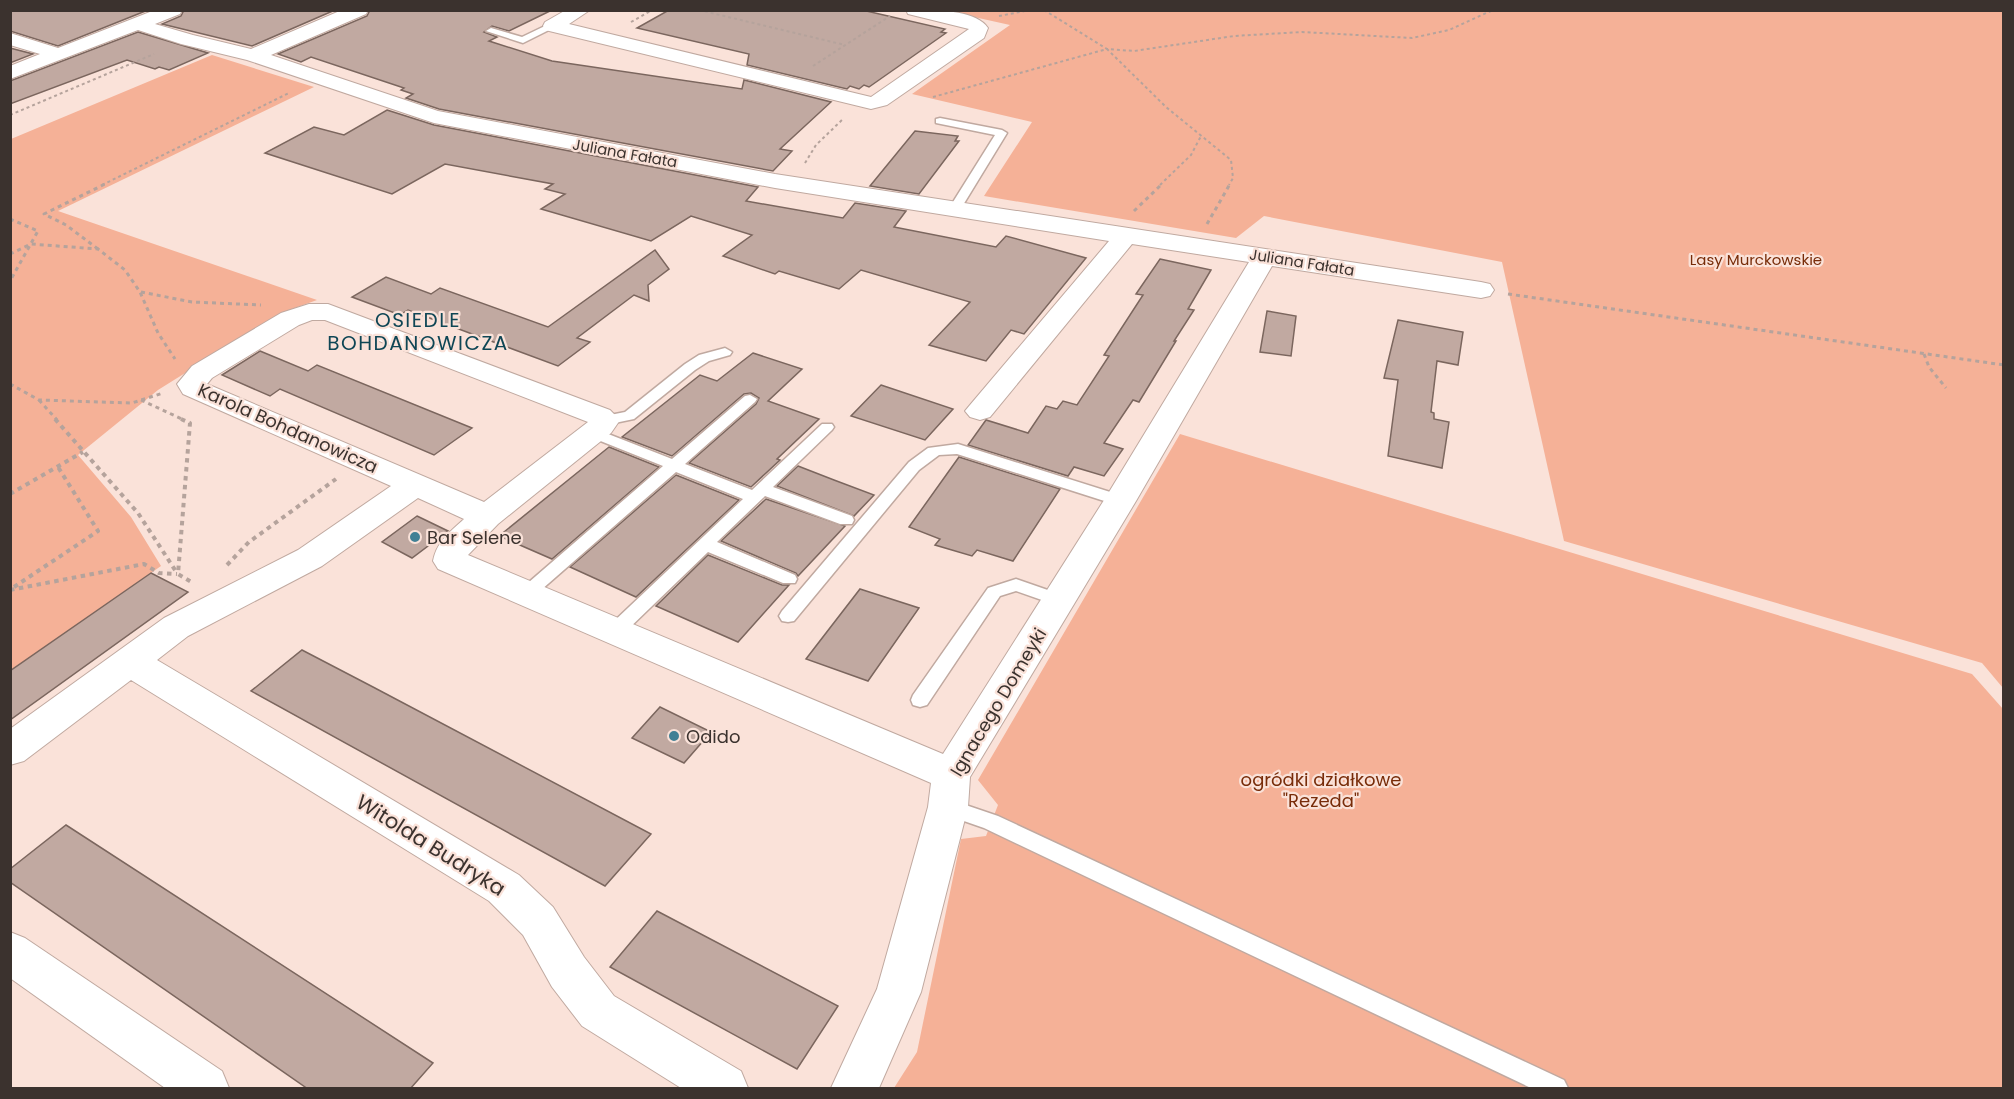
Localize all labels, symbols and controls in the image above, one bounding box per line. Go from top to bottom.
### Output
street label: Juliana Fałata [571,133,679,173]
street label: Juliana Fałata [1248,243,1356,281]
park label: Lasy Murckowskie [1690,249,1822,270]
district label: OSIEDLE BOHDANOWICZA [327,306,509,357]
street label: Karola Bohdanowicza [194,377,382,479]
place label: Bar Selene [427,525,522,550]
marker: Bar Selene [408,530,422,544]
street label: Ignacego Domeyki [944,623,1052,781]
place label: Odido [686,724,740,749]
marker: Odido [667,729,681,743]
park label: ogródki działkowe "Rezeda" [1241,767,1401,813]
street label: Witolda Budryka [351,787,511,903]

